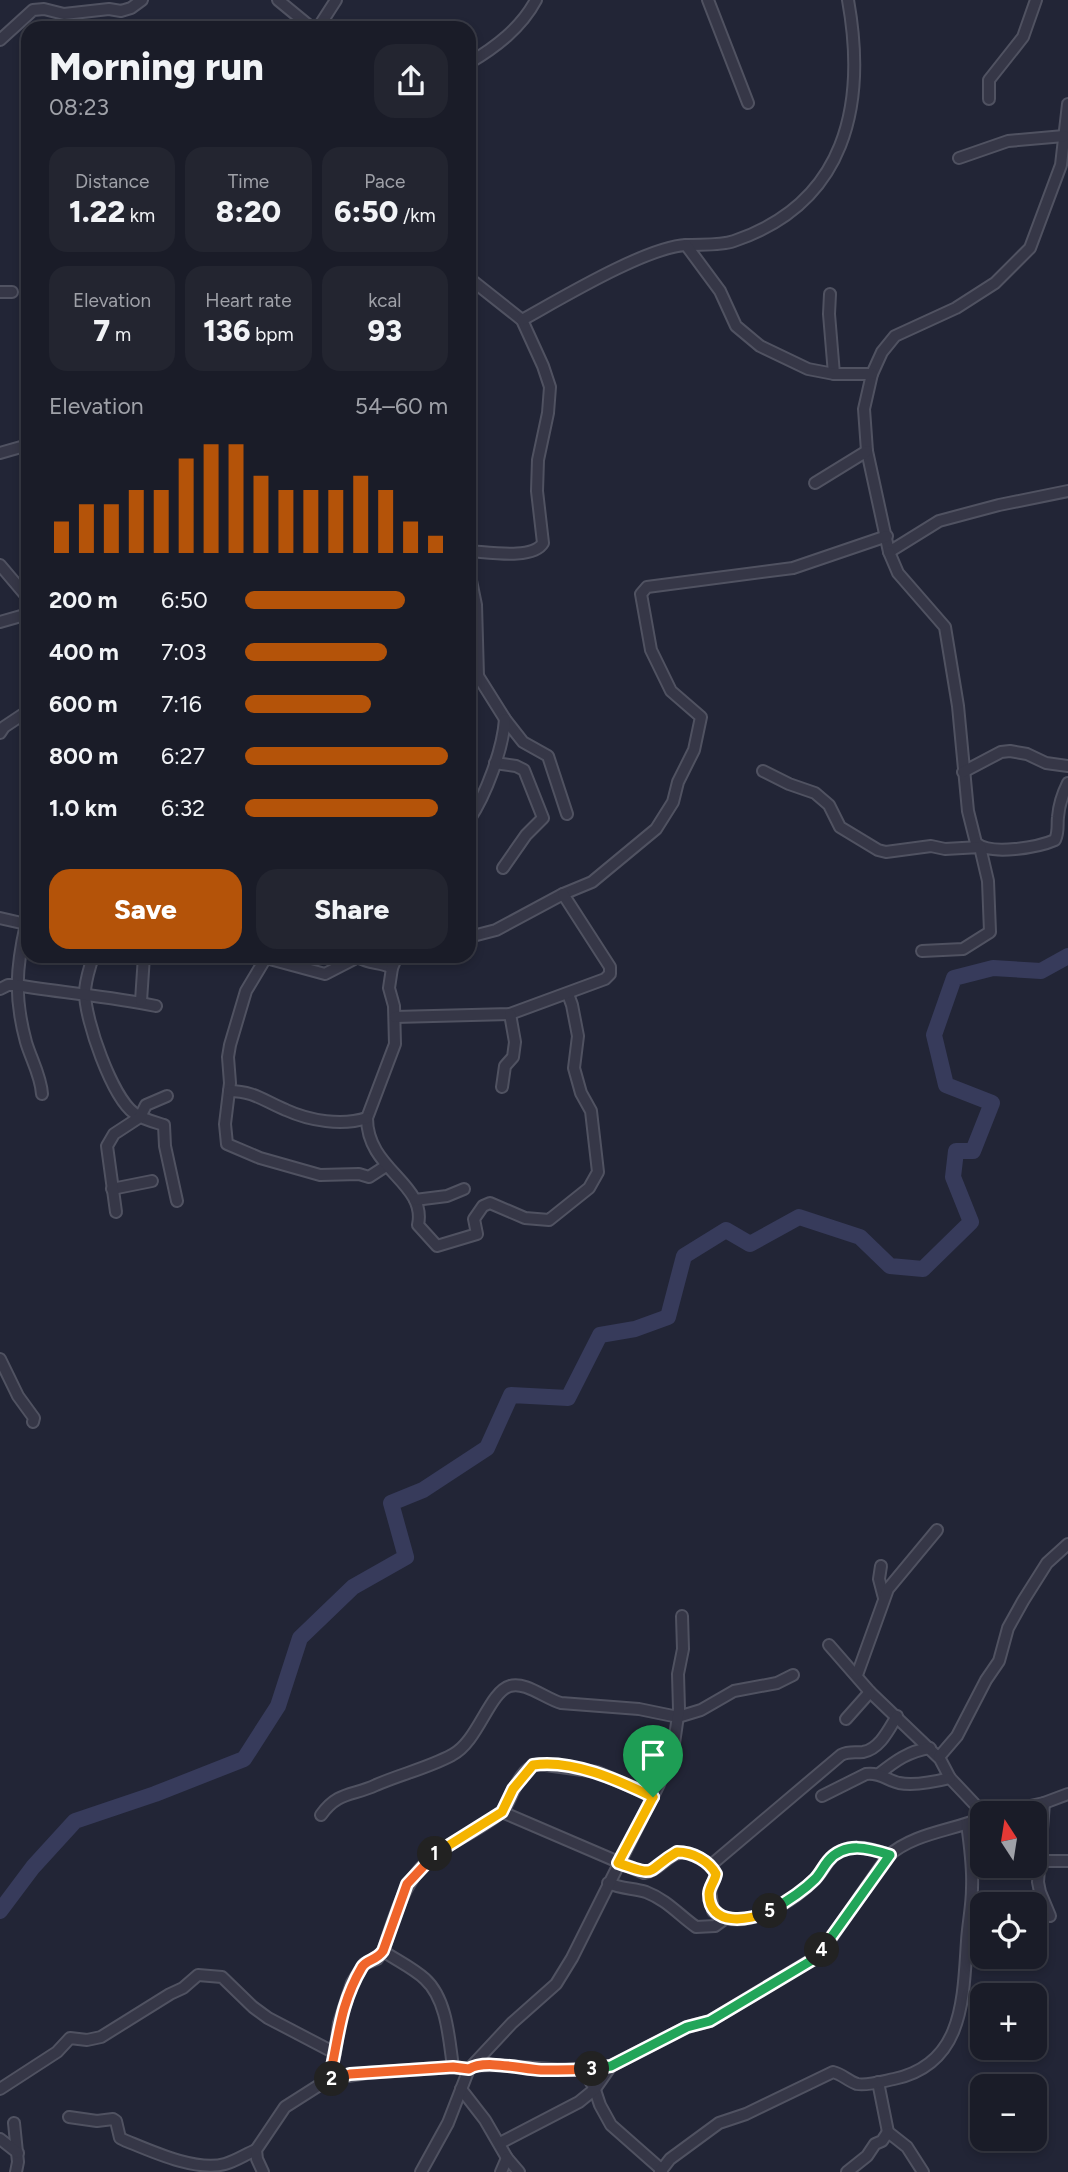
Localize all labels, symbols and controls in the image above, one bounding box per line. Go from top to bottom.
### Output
text: Morning run [49,44,264,90]
button: share [374,44,448,118]
text: 08:23 [49,93,109,121]
text: Distance [75,170,149,193]
text: Time [228,170,269,193]
text: Pace [364,170,405,193]
text: 1.22 [69,193,125,230]
text: 8:20 [216,193,281,230]
text: 6:50 [334,193,398,230]
text: km [125,204,155,227]
text: /km [398,204,436,227]
text: Elevation [73,289,151,312]
text: Heart rate [205,289,292,312]
text: kcal [368,289,401,312]
text: 7 [93,312,110,349]
text: 136 [203,312,250,349]
text: 93 [368,312,402,349]
text: m [110,323,131,346]
text: bpm [250,323,294,346]
text: Elevation [49,392,144,420]
text: 54–60 m [355,392,448,420]
text: 200 m [49,586,118,614]
text: 6:50 [161,586,208,614]
text: 400 m [49,638,119,666]
text: 7:03 [161,638,206,666]
text: 600 m [49,690,118,718]
text: 7:16 [161,690,202,718]
text: 800 m [49,742,118,770]
text: 6:27 [161,742,205,770]
text: 1.0 km [49,794,117,822]
text: 6:32 [161,794,205,822]
button: Save [49,869,242,949]
button: Share [256,869,448,949]
pin [623,1725,683,1797]
icon: arrive [634,1736,672,1774]
north arrow [970,1801,1046,1878]
map controls [970,1801,1047,2151]
pin: 1 [418,1836,452,1871]
text: 1 [430,1842,439,1865]
button: locate [970,1892,1047,1969]
pin: 5 [752,1894,788,1928]
text: 5 [764,1899,775,1922]
pin: 4 [804,1932,840,1968]
text: 4 [815,1938,828,1961]
button: + [970,1983,1047,2060]
pin: 3 [574,2052,610,2086]
text: 3 [586,2057,597,2080]
pin: 2 [314,2062,350,2096]
text: 2 [326,2067,337,2090]
button: − [970,2074,1047,2151]

